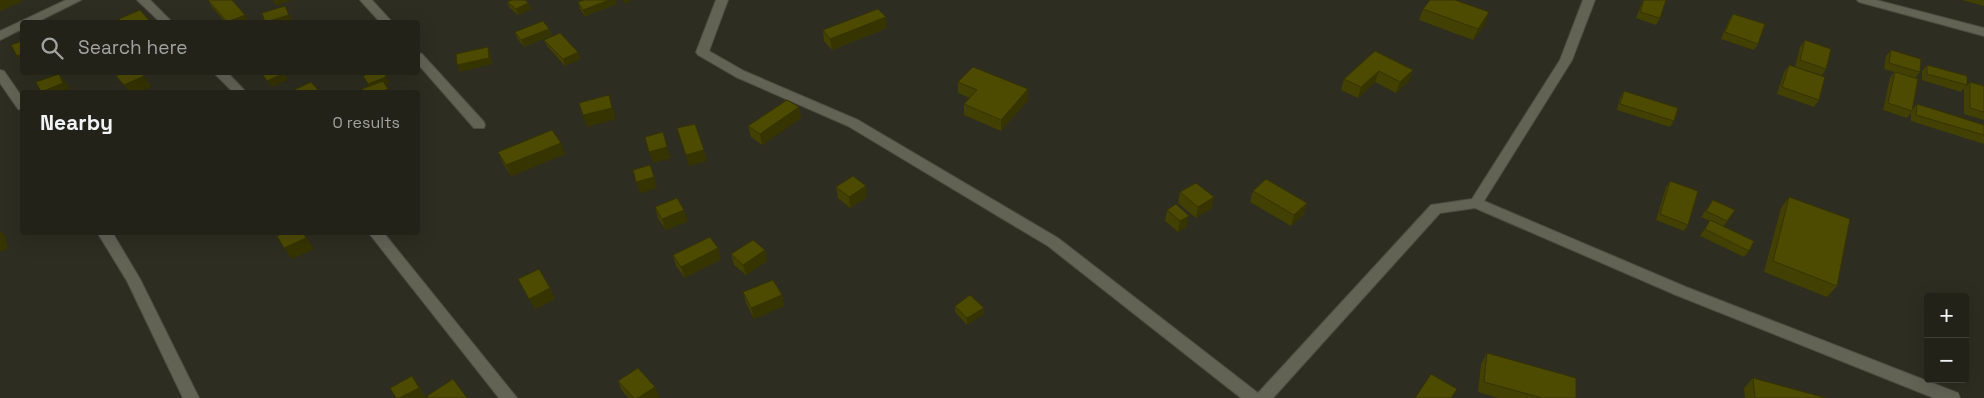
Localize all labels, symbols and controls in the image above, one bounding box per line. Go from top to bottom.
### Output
search box [20,20,420,75]
icon: search [38,34,66,62]
text: Search here [78,35,188,60]
text: Nearby [40,109,113,136]
text: 0 results [332,112,400,133]
map controls [1924,293,1969,383]
button: + [1924,293,1969,338]
button: − [1924,338,1969,383]

